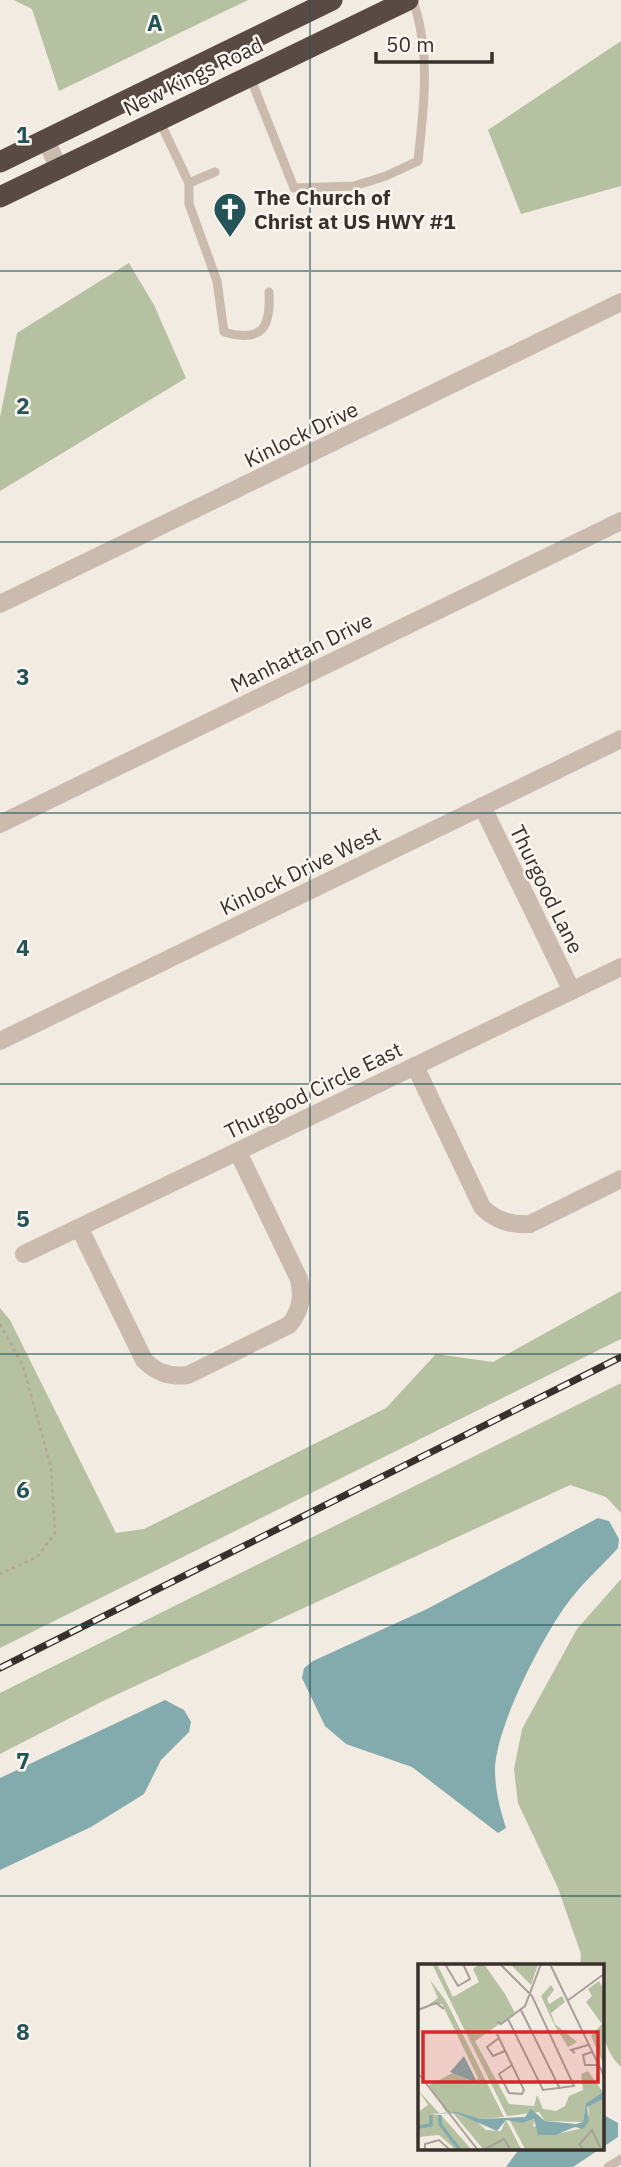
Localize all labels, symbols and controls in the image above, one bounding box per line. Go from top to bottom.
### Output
text: A [147,7,163,37]
scale bar [376,21,491,65]
street label: New Kings Road [118,30,268,122]
text: 50 m [386,30,435,58]
text: 1 [16,119,30,149]
place label: The Church of Christ at US HWY #1 [254,183,456,235]
church icon: The Church of Christ at US HWY #1 [211,190,249,239]
text: 2 [16,390,30,420]
street label: Kinlock Drive [239,394,363,474]
street label: Manhattan Drive [225,606,377,698]
text: 3 [16,661,30,691]
street label: Kinlock Drive West [215,819,385,921]
street label: Thurgood Lane [504,820,590,958]
text: 4 [16,932,30,962]
street label: Thurgood Circle East [220,1035,406,1145]
text: 5 [16,1203,30,1233]
text: 6 [16,1474,30,1504]
text: 7 [16,1745,30,1775]
inset map [418,1964,604,2150]
text: 8 [16,2016,30,2046]

